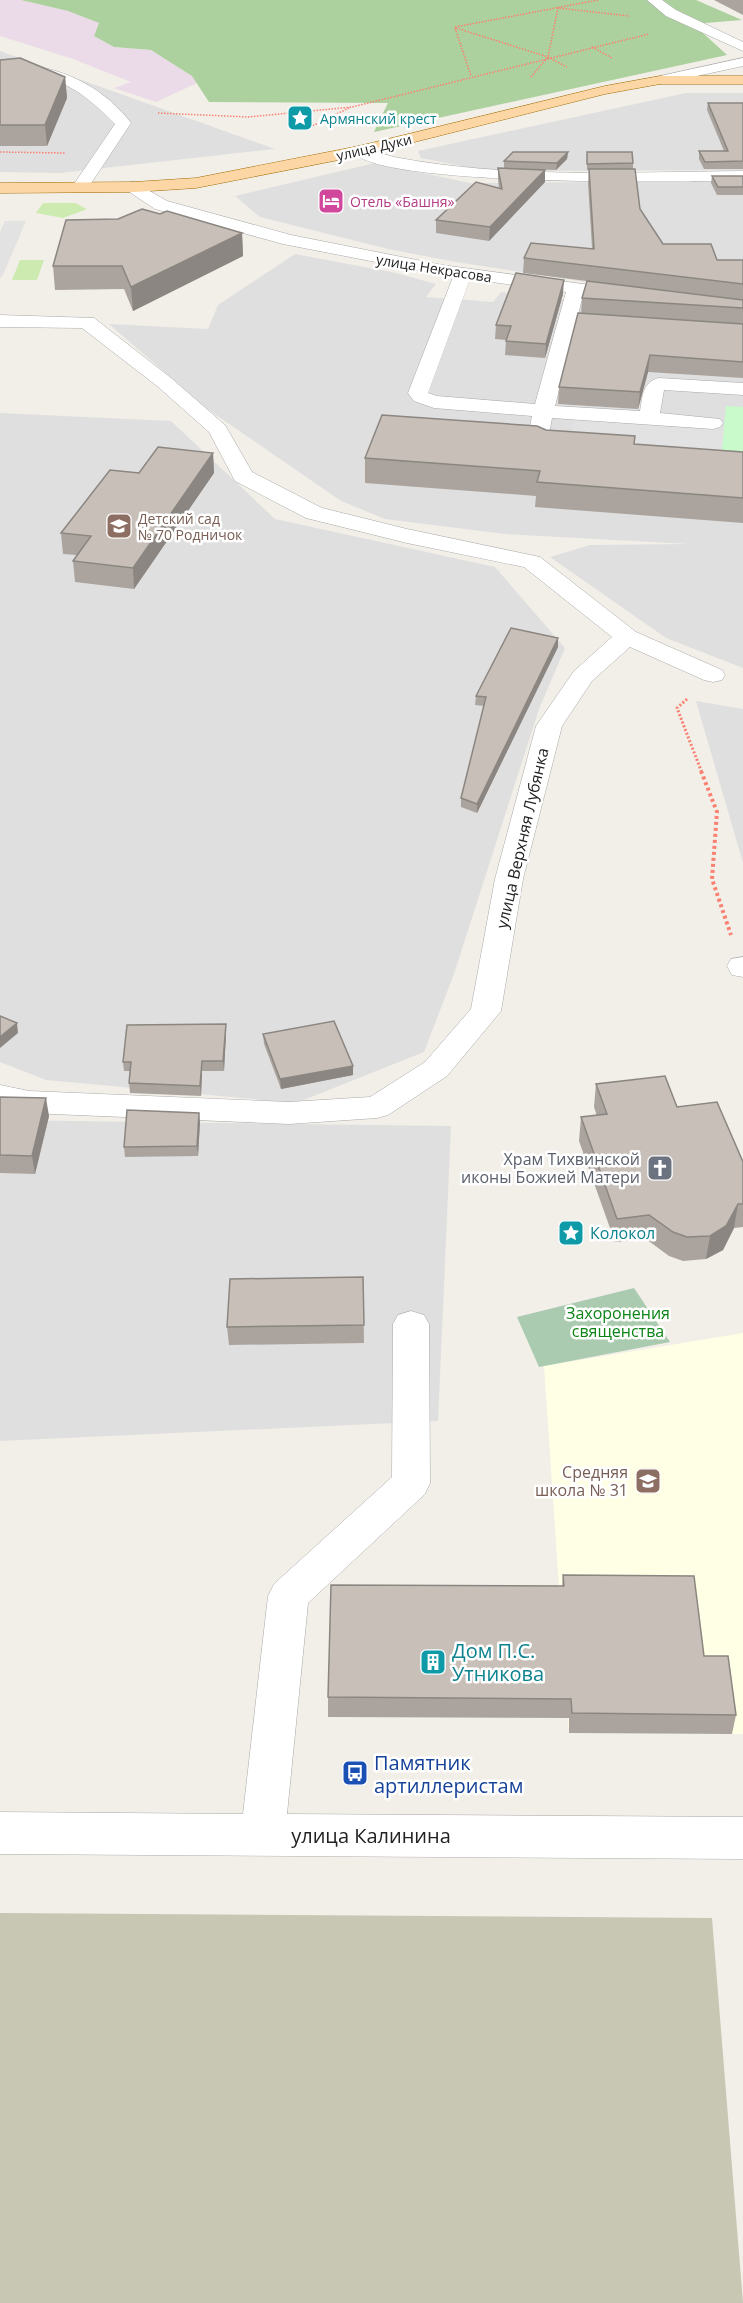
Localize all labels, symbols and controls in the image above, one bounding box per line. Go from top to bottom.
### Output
place icon: Армянский крест [285,103,315,133]
place label: Армянский крест [320,109,437,128]
street label: улица Дуки [334,129,414,165]
hotel icon: Отель «Башня» [316,186,346,216]
place label: Отель «Башня» [350,192,455,211]
street label: улица Некрасова [375,249,493,287]
place label: Детский сад № 70 Родничок [138,509,243,544]
school or university icon: Детский сад № 70 Родничок [104,511,134,541]
street label: улица Верхняя Лубянка [490,745,554,931]
place label: Храм Тихвинской иконы Божией Матери [461,1148,640,1188]
church icon: Храм Тихвинской иконы Божией Матери [645,1153,675,1183]
place icon: Колокол [556,1218,586,1248]
place label: Колокол [590,1222,655,1244]
park label: Захоронения священства [566,1302,670,1342]
place label: Средняя школа № 31 [535,1461,628,1501]
school or university icon: Средняя школа № 31 [633,1466,663,1496]
place label: Дом П.С. Утникова [452,1637,544,1687]
building icon: Дом П.С. Утникова [418,1647,448,1677]
place label: Памятник артиллеристам [374,1749,523,1799]
bus stop icon: Памятник артиллеристам [340,1758,370,1788]
street label: улица Калинина [291,1822,451,1849]

